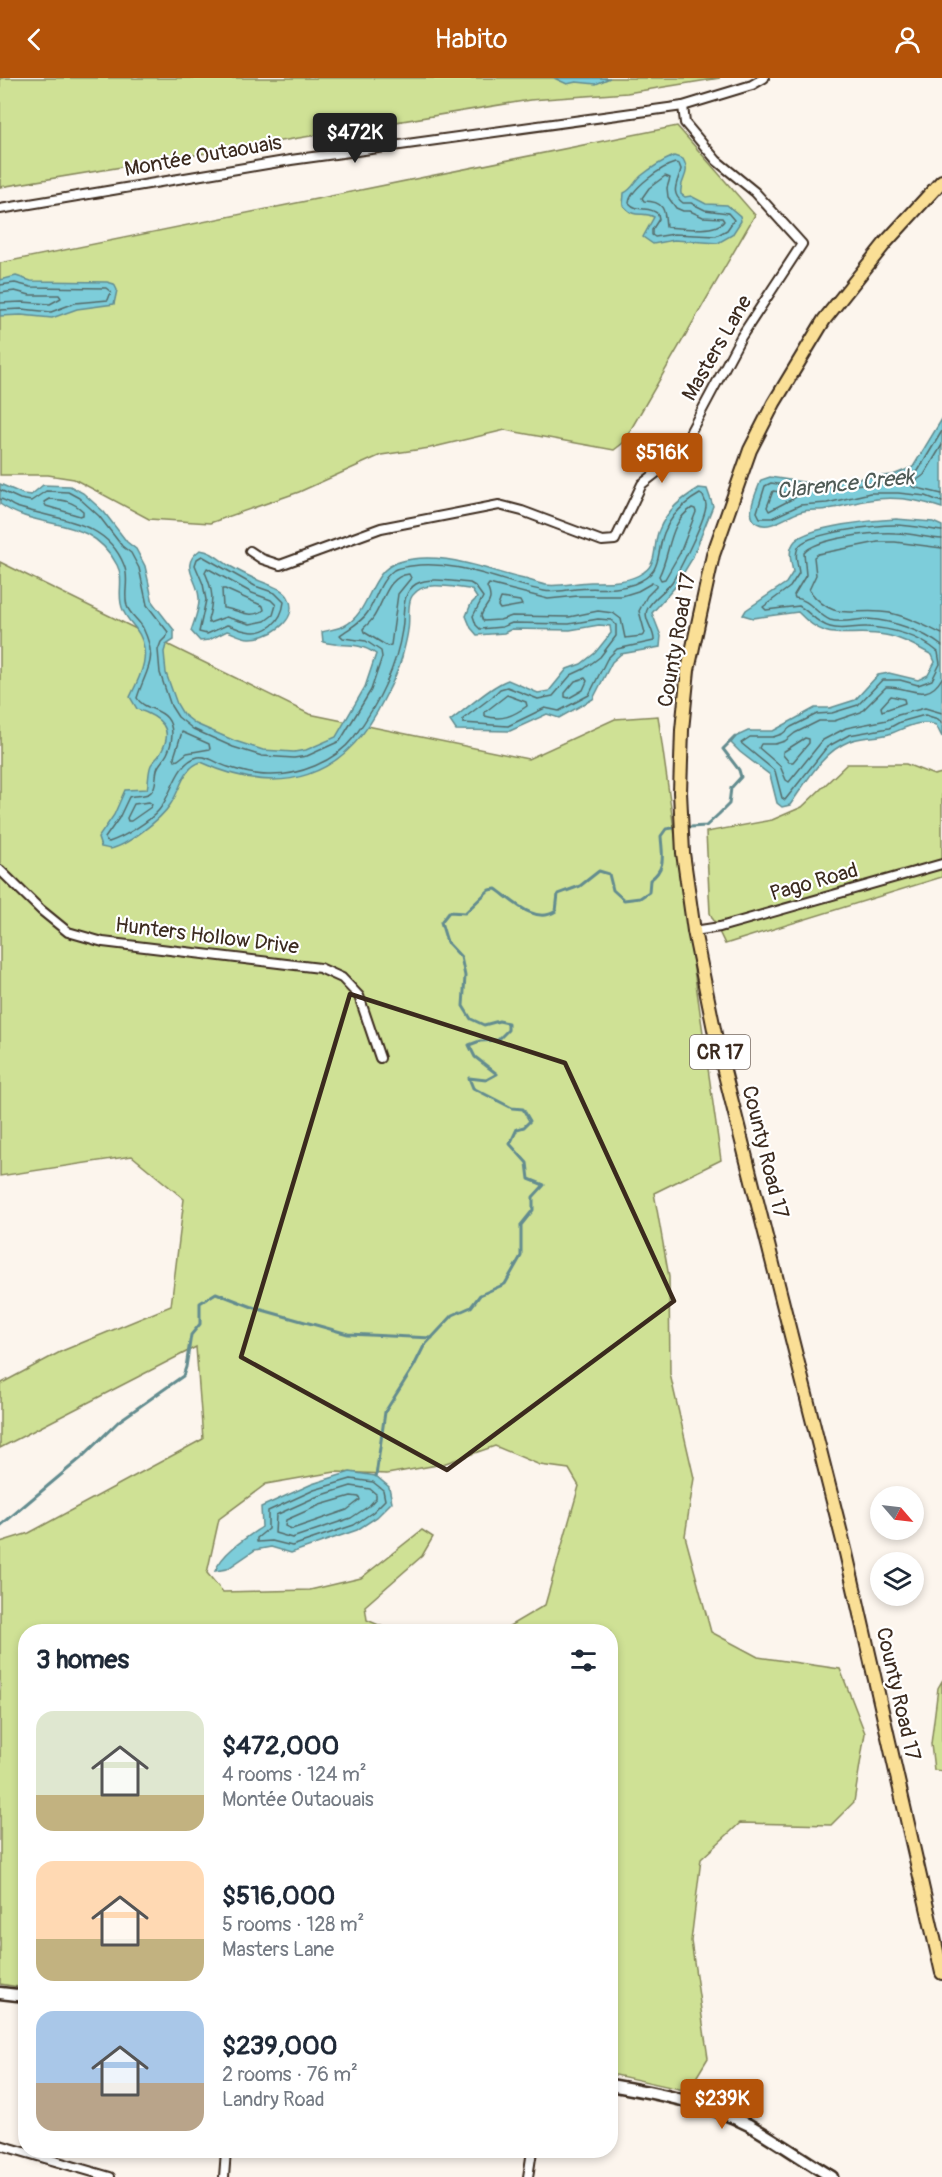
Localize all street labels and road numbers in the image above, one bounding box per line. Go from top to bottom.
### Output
street label: Montée Outaouais [122,129,284,183]
street label: Masters Lane [676,290,758,406]
street label: County Road 17 [652,571,702,709]
street label: Pago Road [767,857,861,907]
street label: Hunters Hollow Drive [114,911,301,961]
road number: CR 17 [690,1035,750,1069]
street label: County Road 17 [735,1083,795,1221]
street label: County Road 17 [870,1625,926,1763]

